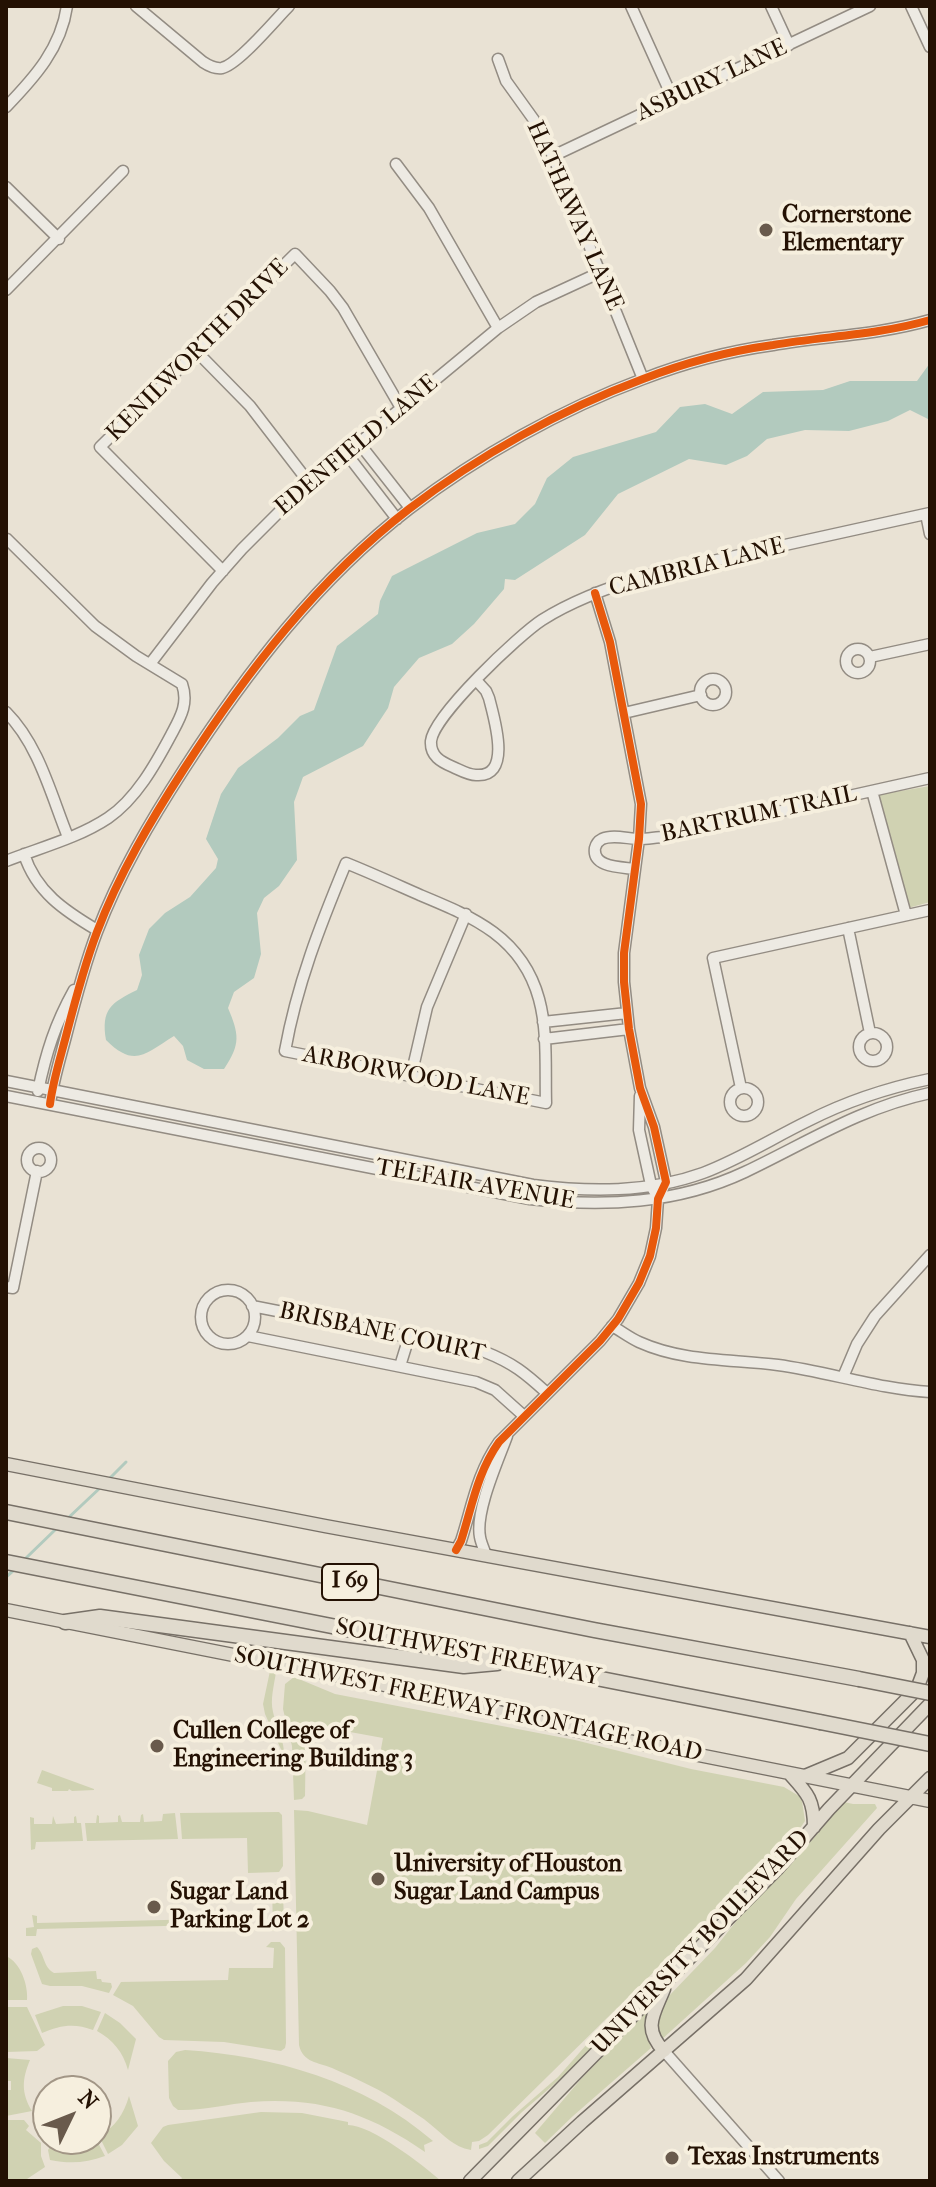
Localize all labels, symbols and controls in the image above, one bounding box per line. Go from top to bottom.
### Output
street label: ASBURY LANE [632,34,792,128]
street label: HATHAWAY LANE [519,117,629,315]
place label: Cornerstone Elementary [782,202,911,258]
marker: Cornerstone Elementary [757,221,775,239]
street label: KENILWORTH DRIVE [101,254,295,448]
street label: EDENFIELD LANE [270,370,444,522]
street label: CAMBRIA LANE [606,532,788,604]
street label: BARTRUM TRAIL [659,780,859,850]
street label: ARBORWOOD LANE [300,1041,532,1113]
street label: TELFAIR AVENUE [373,1153,577,1217]
street label: BRISBANE COURT [276,1297,488,1369]
road number: I 69 [322,1564,378,1600]
street label: SOUTHWEST FREEWAY [333,1613,603,1693]
street label: SOUTHWEST FREEWAY FRONTAGE ROAD [231,1641,705,1769]
place label: Cullen College of Engineering Building 3 [173,1718,413,1774]
marker: Cullen College of Engineering Building 3 [148,1737,166,1755]
street label: UNIVERSITY BOULEVARD [586,1825,816,2061]
place label: University of Houston Sugar Land Campus [394,1851,622,1907]
marker: University of Houston Sugar Land Campus [369,1870,387,1888]
place label: Sugar Land Parking Lot 2 [170,1879,309,1935]
marker: Sugar Land Parking Lot 2 [145,1898,163,1916]
north arrow [32,2075,112,2155]
text: N [73,2085,103,2115]
place label: Texas Instruments [688,2144,879,2172]
marker: Texas Instruments [663,2149,681,2167]

